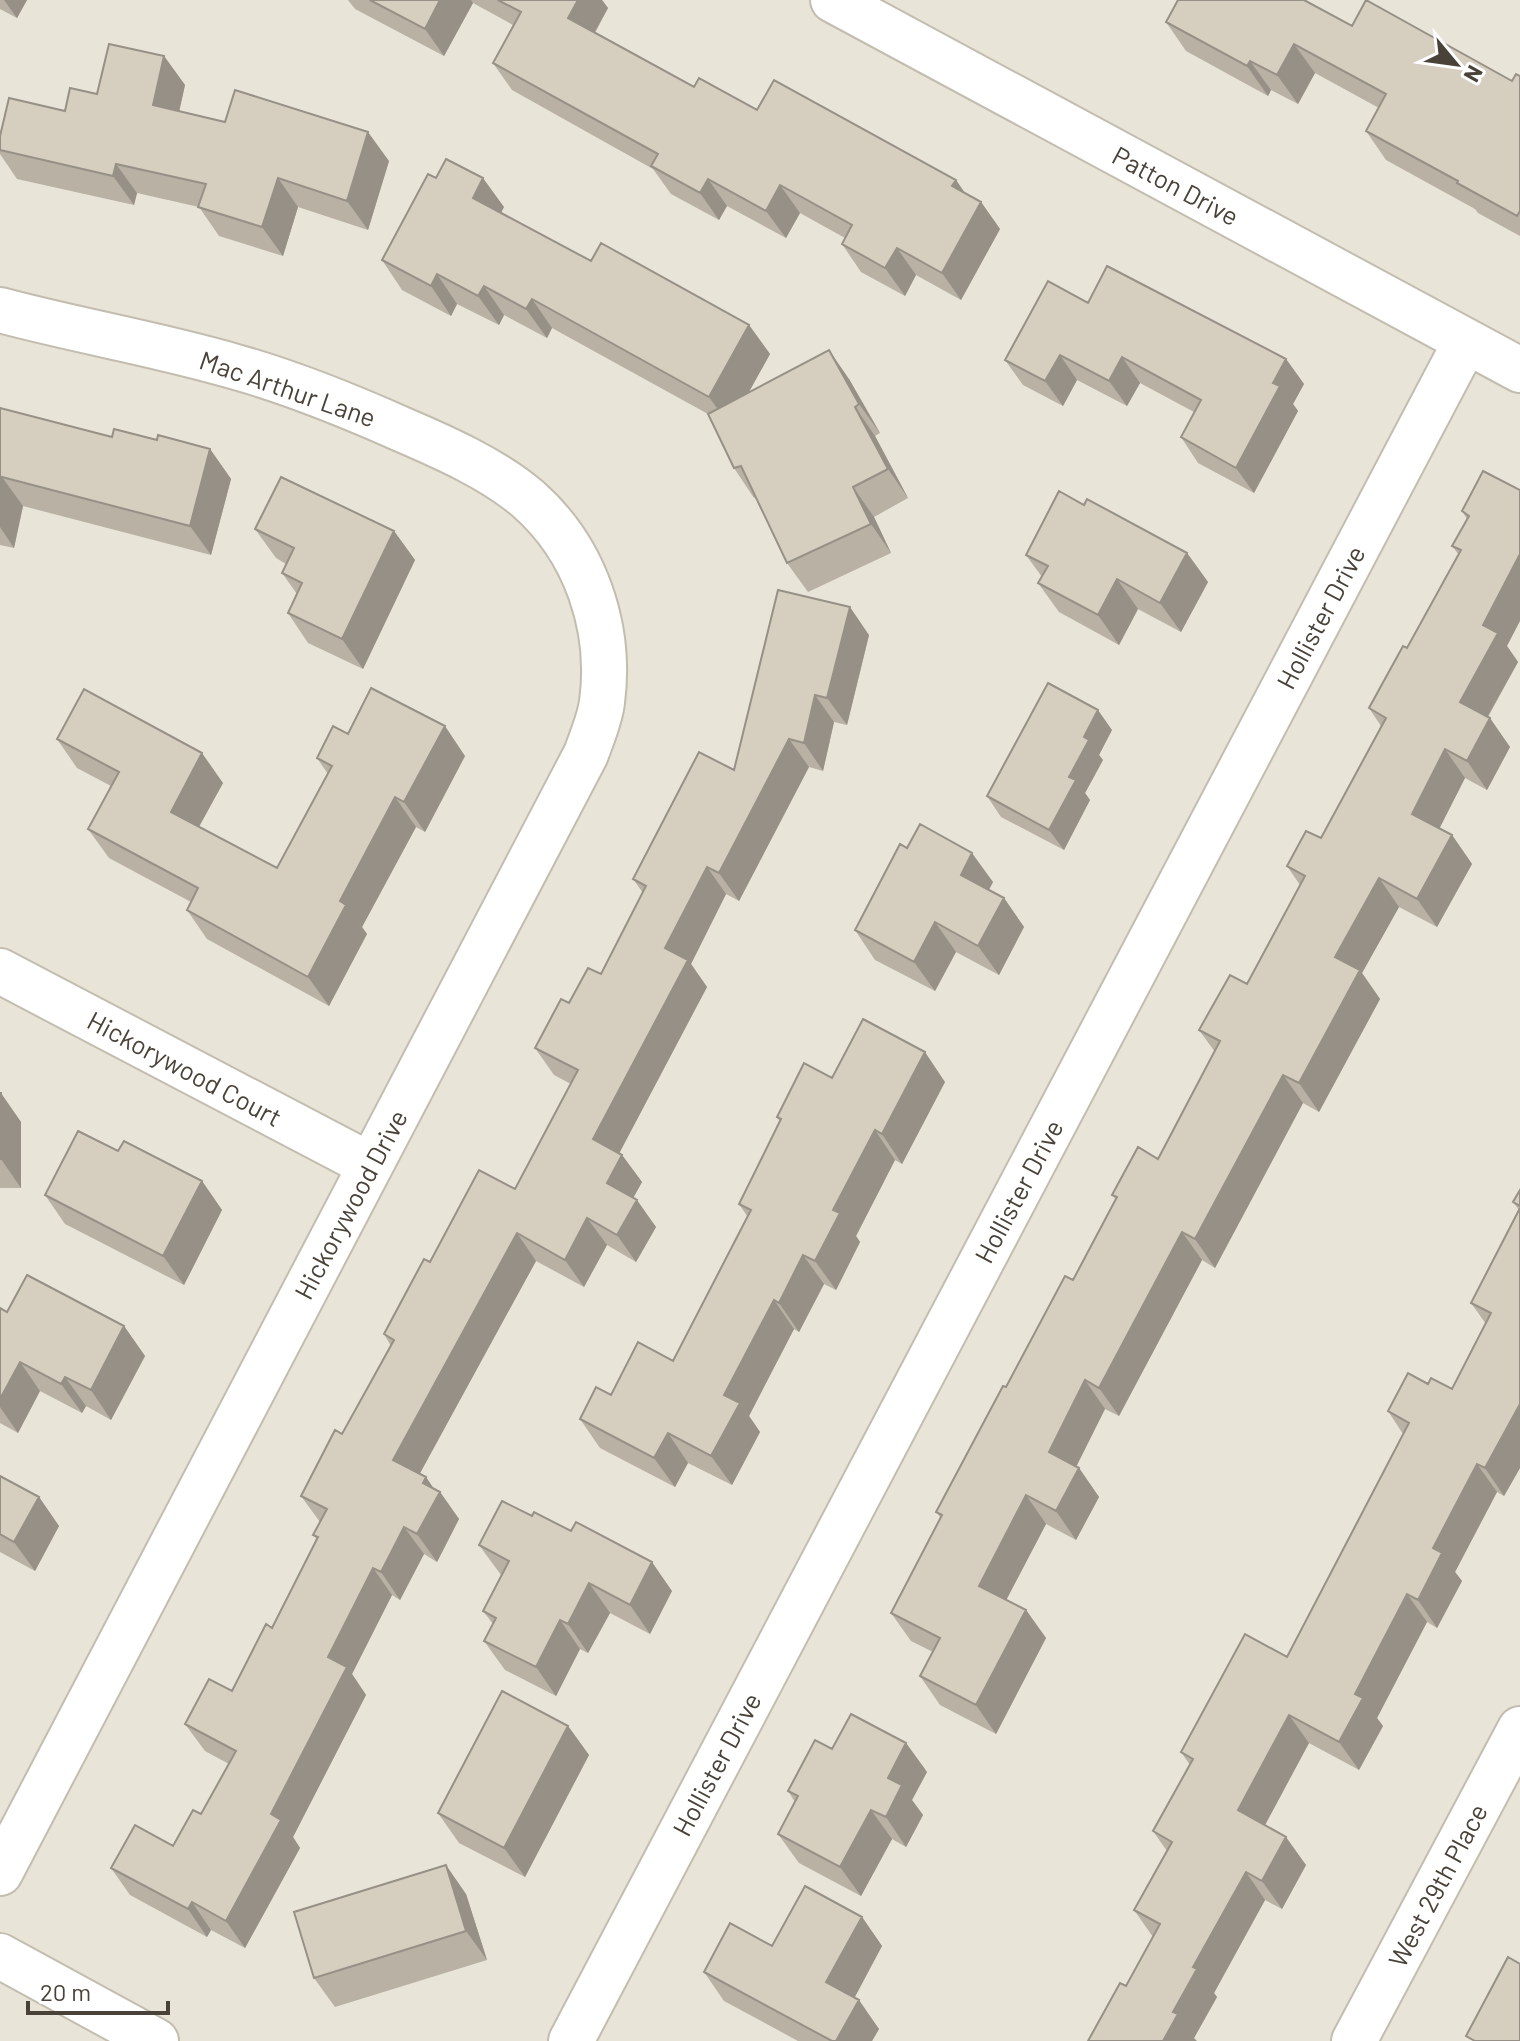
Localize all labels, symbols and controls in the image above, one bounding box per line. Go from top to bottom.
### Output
north arrow [1416,24,1496,104]
text: N [1459,61,1489,87]
street label: Patton Drive [1108,139,1244,231]
street label: Mac Arthur Lane [196,343,380,433]
street label: Hollister Drive [1269,540,1371,694]
street label: Hickorywood Court [83,1004,287,1132]
street label: Hickorywood Drive [287,1104,413,1304]
street label: Hollister Drive [967,1114,1069,1268]
street label: Hollister Drive [665,1687,767,1841]
street label: West 29th Place [1381,1798,1493,1972]
scale bar [28,1965,168,2015]
text: 20 m [40,1977,91,2006]

